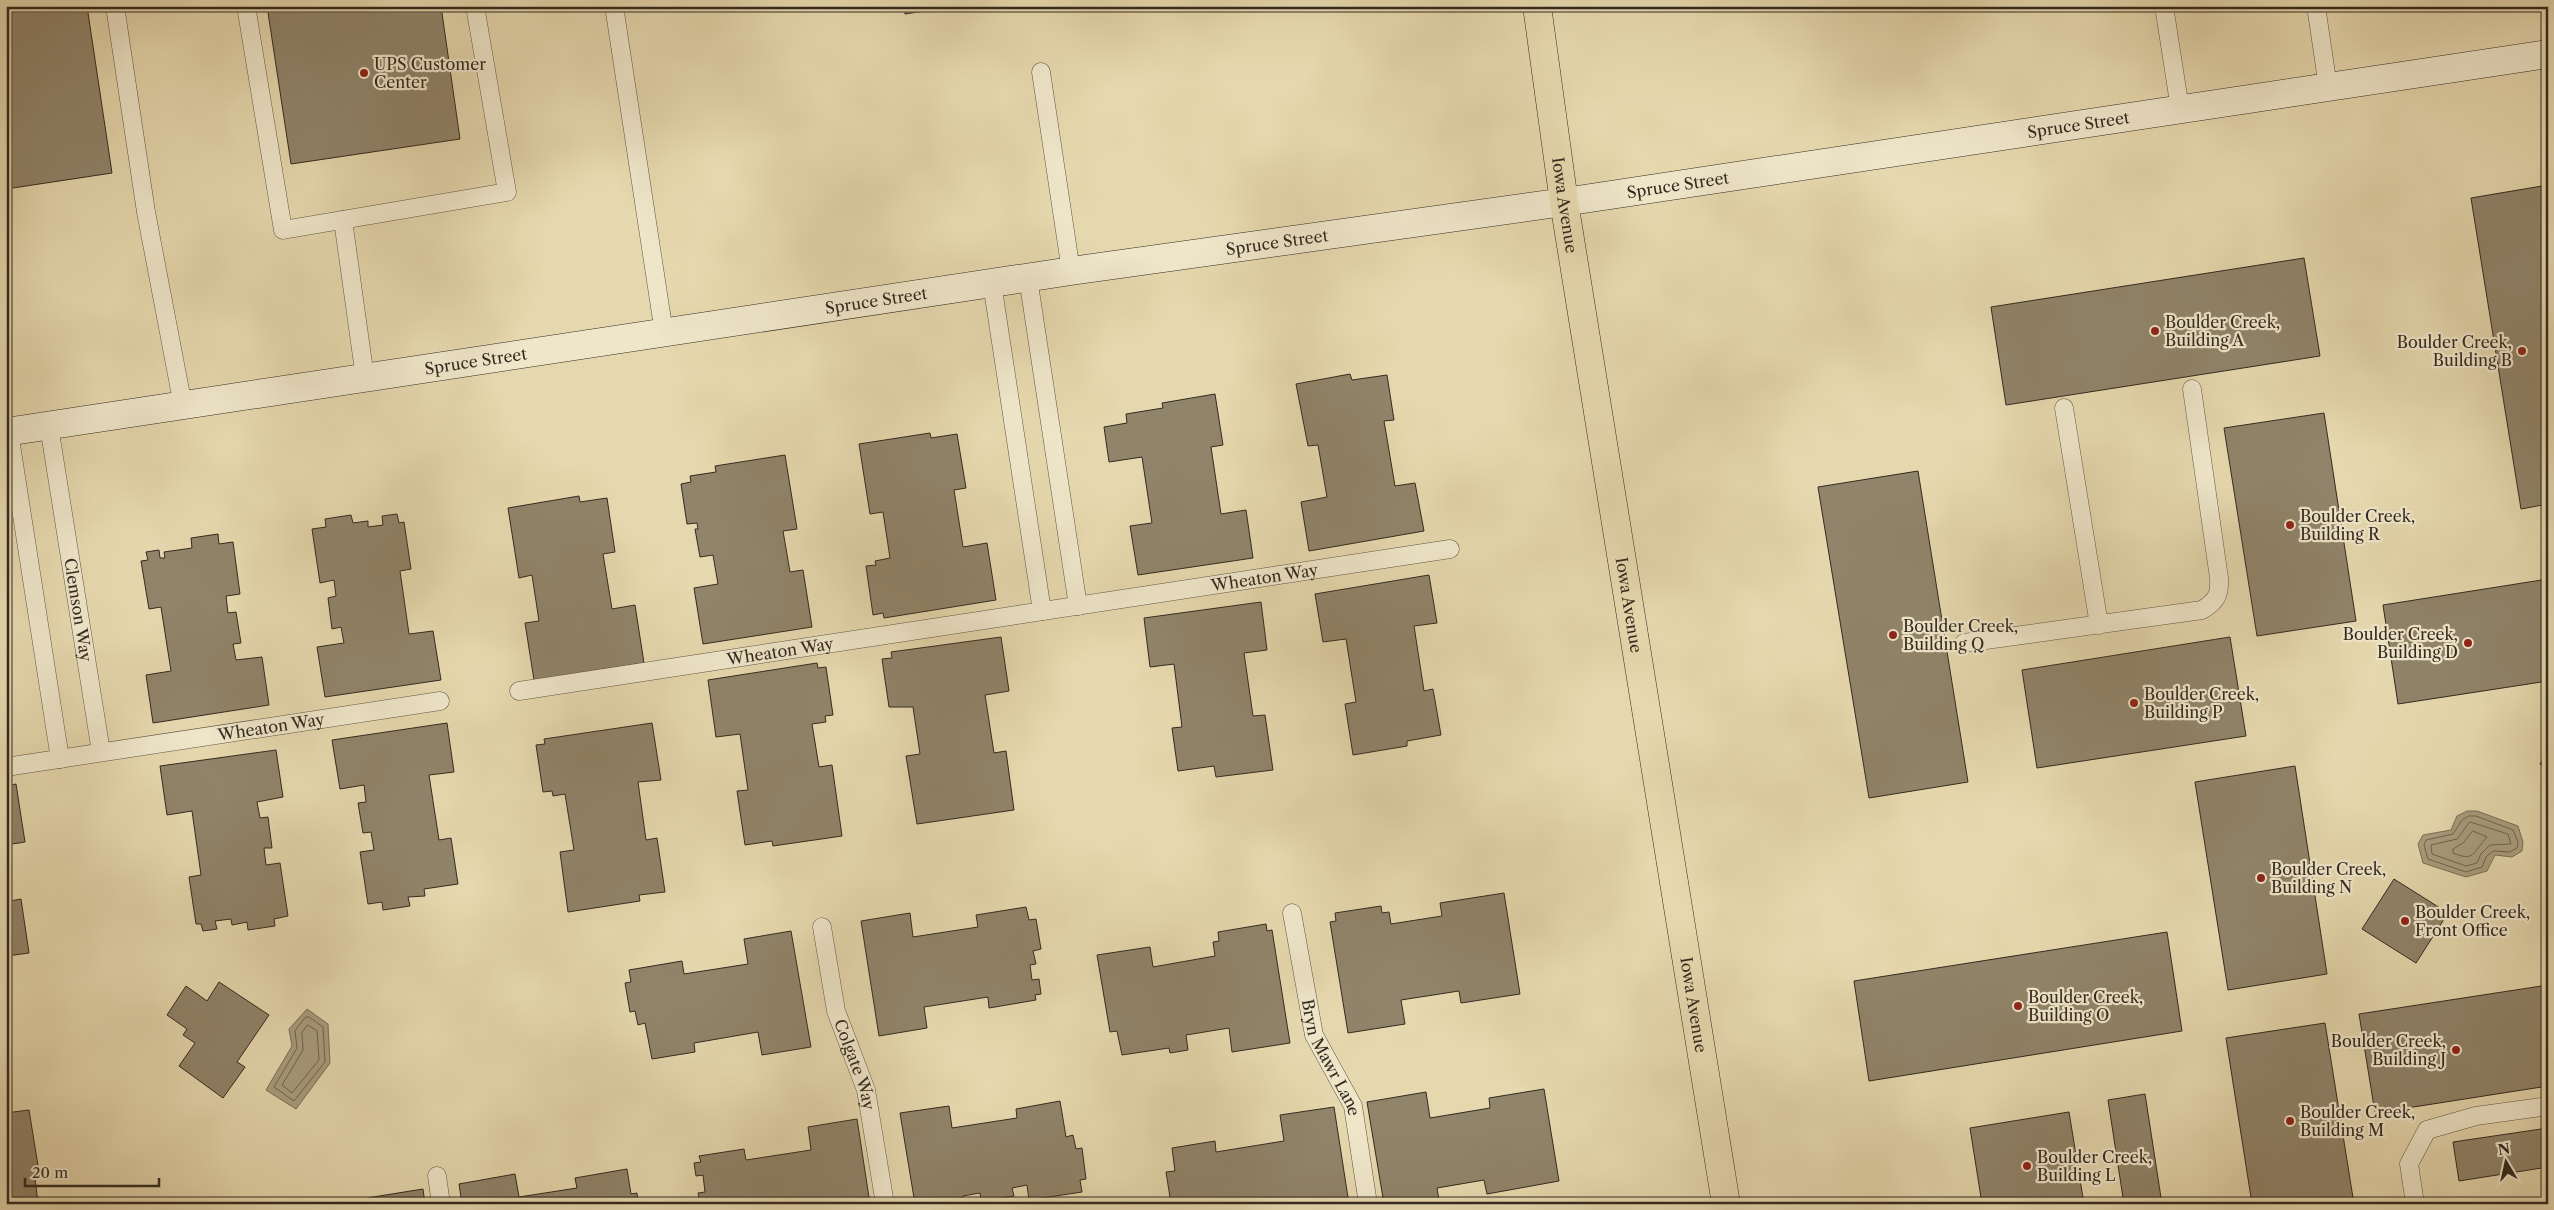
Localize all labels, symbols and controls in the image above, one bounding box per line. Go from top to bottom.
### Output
place label: UPS Customer Center [374,54,486,92]
marker: UPS Customer Center [358,67,370,79]
street label: Spruce Street [2026,107,2131,142]
street label: Iowa Avenue [1548,156,1582,254]
street label: Spruce Street [1625,167,1731,202]
street label: Spruce Street [1224,225,1330,259]
street label: Spruce Street [824,283,929,318]
place label: Boulder Creek, Building A [2165,312,2280,350]
marker: Boulder Creek, Building A [2149,325,2161,337]
place label: Boulder Creek, Building B [2397,332,2512,370]
street label: Spruce Street [423,343,528,379]
marker: Boulder Creek, Building B [2516,345,2528,357]
place label: Boulder Creek, Building R [2300,506,2415,544]
marker: Boulder Creek, Building R [2284,519,2296,531]
street label: Clemson Way [60,556,97,664]
street label: Iowa Avenue [1612,556,1647,654]
street label: Wheaton Way [1209,559,1320,595]
place label: Boulder Creek, Building Q [1903,616,2018,654]
place label: Boulder Creek, Building D [2343,624,2458,662]
marker: Boulder Creek, Building Q [1887,629,1899,641]
street label: Wheaton Way [724,633,836,669]
marker: Boulder Creek, Building D [2462,637,2474,649]
place label: Boulder Creek, Building P [2144,684,2259,722]
marker: Boulder Creek, Building P [2128,697,2140,709]
street label: Wheaton Way [215,709,327,745]
place label: Boulder Creek, Building N [2271,859,2386,897]
marker: Boulder Creek, Building N [2255,872,2267,884]
place label: Boulder Creek, Front Office [2415,902,2530,940]
marker: Boulder Creek, Front Office [2399,915,2411,927]
street label: Iowa Avenue [1676,955,1711,1054]
place label: Boulder Creek, Building O [2028,987,2143,1025]
street label: Bryn Mawr Lane [1298,997,1364,1117]
marker: Boulder Creek, Building O [2012,1000,2024,1012]
street label: Colgate Way [830,1016,879,1112]
place label: Boulder Creek, Building J [2331,1031,2446,1069]
marker: Boulder Creek, Building J [2450,1044,2462,1056]
place label: Boulder Creek, Building M [2300,1102,2415,1140]
marker: Boulder Creek, Building M [2284,1115,2296,1127]
north arrow [2482,1138,2532,1188]
text: N [2497,1139,2511,1159]
place label: Boulder Creek, Building L [2037,1147,2152,1185]
scale bar [25,1155,159,1187]
marker: Boulder Creek, Building L [2021,1160,2033,1172]
text: 20 m [32,1163,68,1182]

